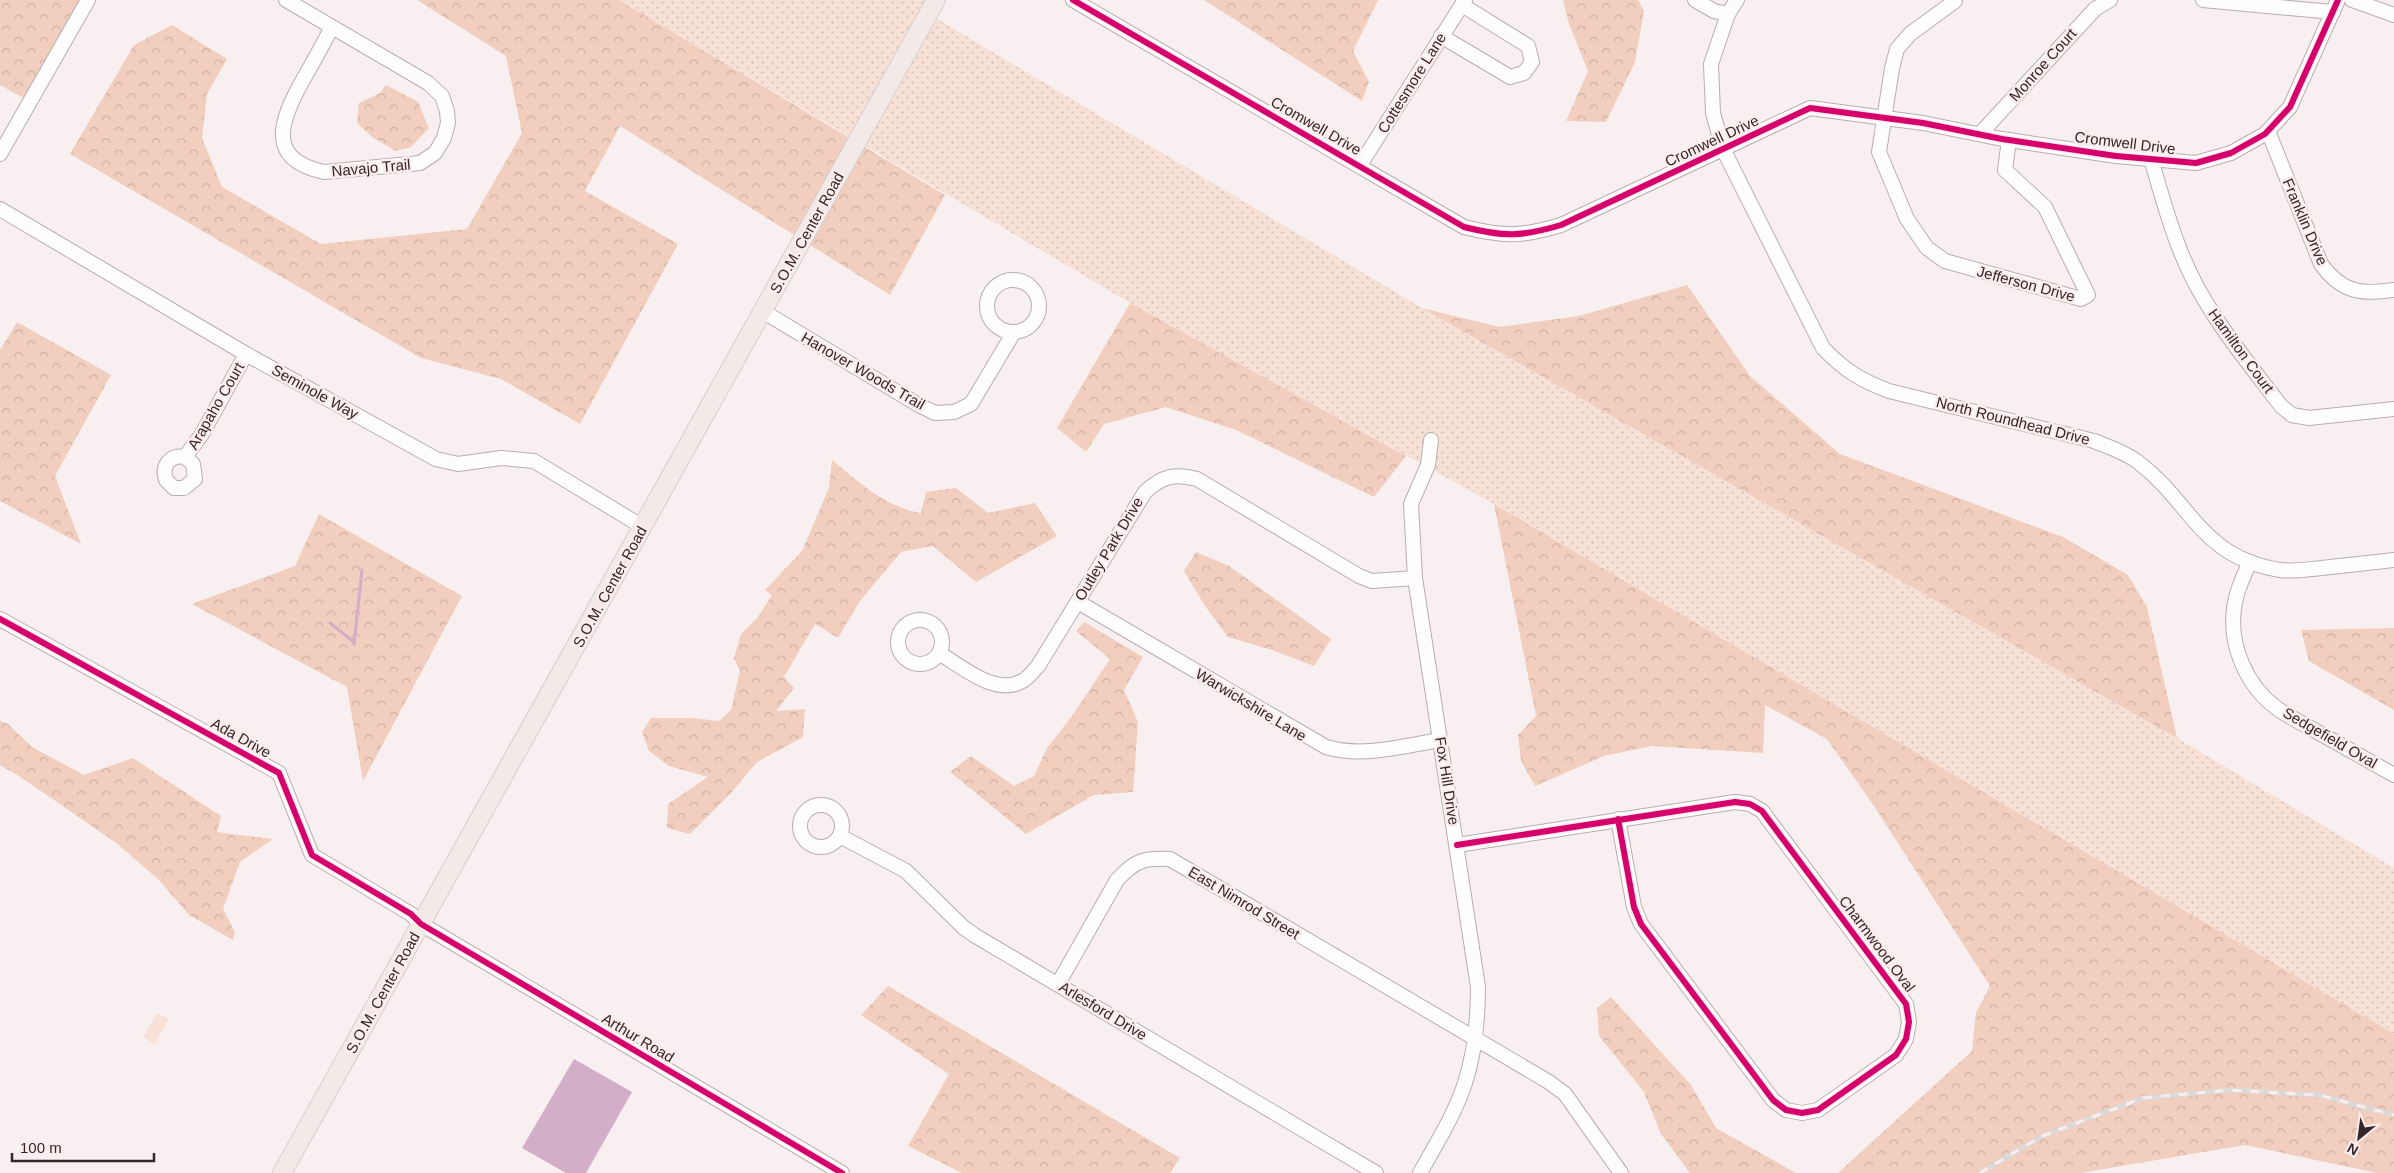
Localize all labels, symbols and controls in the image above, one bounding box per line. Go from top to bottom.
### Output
street label: Monroe Court [2006,24,2080,104]
street label: Cottesmore Lane [1374,29,1449,136]
street label: Cromwell Drive [1268,93,1365,158]
street label: Cromwell Drive [1662,111,1761,170]
street label: Cromwell Drive [2074,128,2177,157]
street label: Navajo Trail [331,156,411,179]
street label: S.O.M. Center Road [766,169,847,296]
street label: Franklin Drive [2280,176,2331,268]
street label: Jefferson Drive [1975,262,2077,305]
street label: Hamilton Court [2205,305,2278,397]
street label: Hanover Woods Trail [798,328,928,413]
street label: Arapaho Court [184,359,248,452]
street label: Seminole Way [269,361,362,423]
street label: North Roundhead Drive [1935,393,2092,448]
street label: Outley Park Drive [1071,494,1146,603]
street label: S.O.M. Center Road [569,523,650,650]
street label: Warwickshire Lane [1193,665,1310,744]
street label: Sedgefield Oval [2280,704,2380,771]
street label: Ada Drive [208,714,274,761]
street label: Fox Hill Drive [1432,736,1463,826]
street label: East Nimrod Street [1186,863,1304,943]
street label: Charmwood Oval [1836,892,1919,995]
street label: S.O.M. Center Road [342,929,423,1056]
street label: Arlesford Drive [1056,978,1150,1043]
street label: Arthur Road [599,1009,677,1066]
north arrow [2334,1113,2384,1163]
scale bar [12,1130,155,1162]
text: 100 m [20,1139,62,1156]
text: N [2344,1140,2361,1159]

